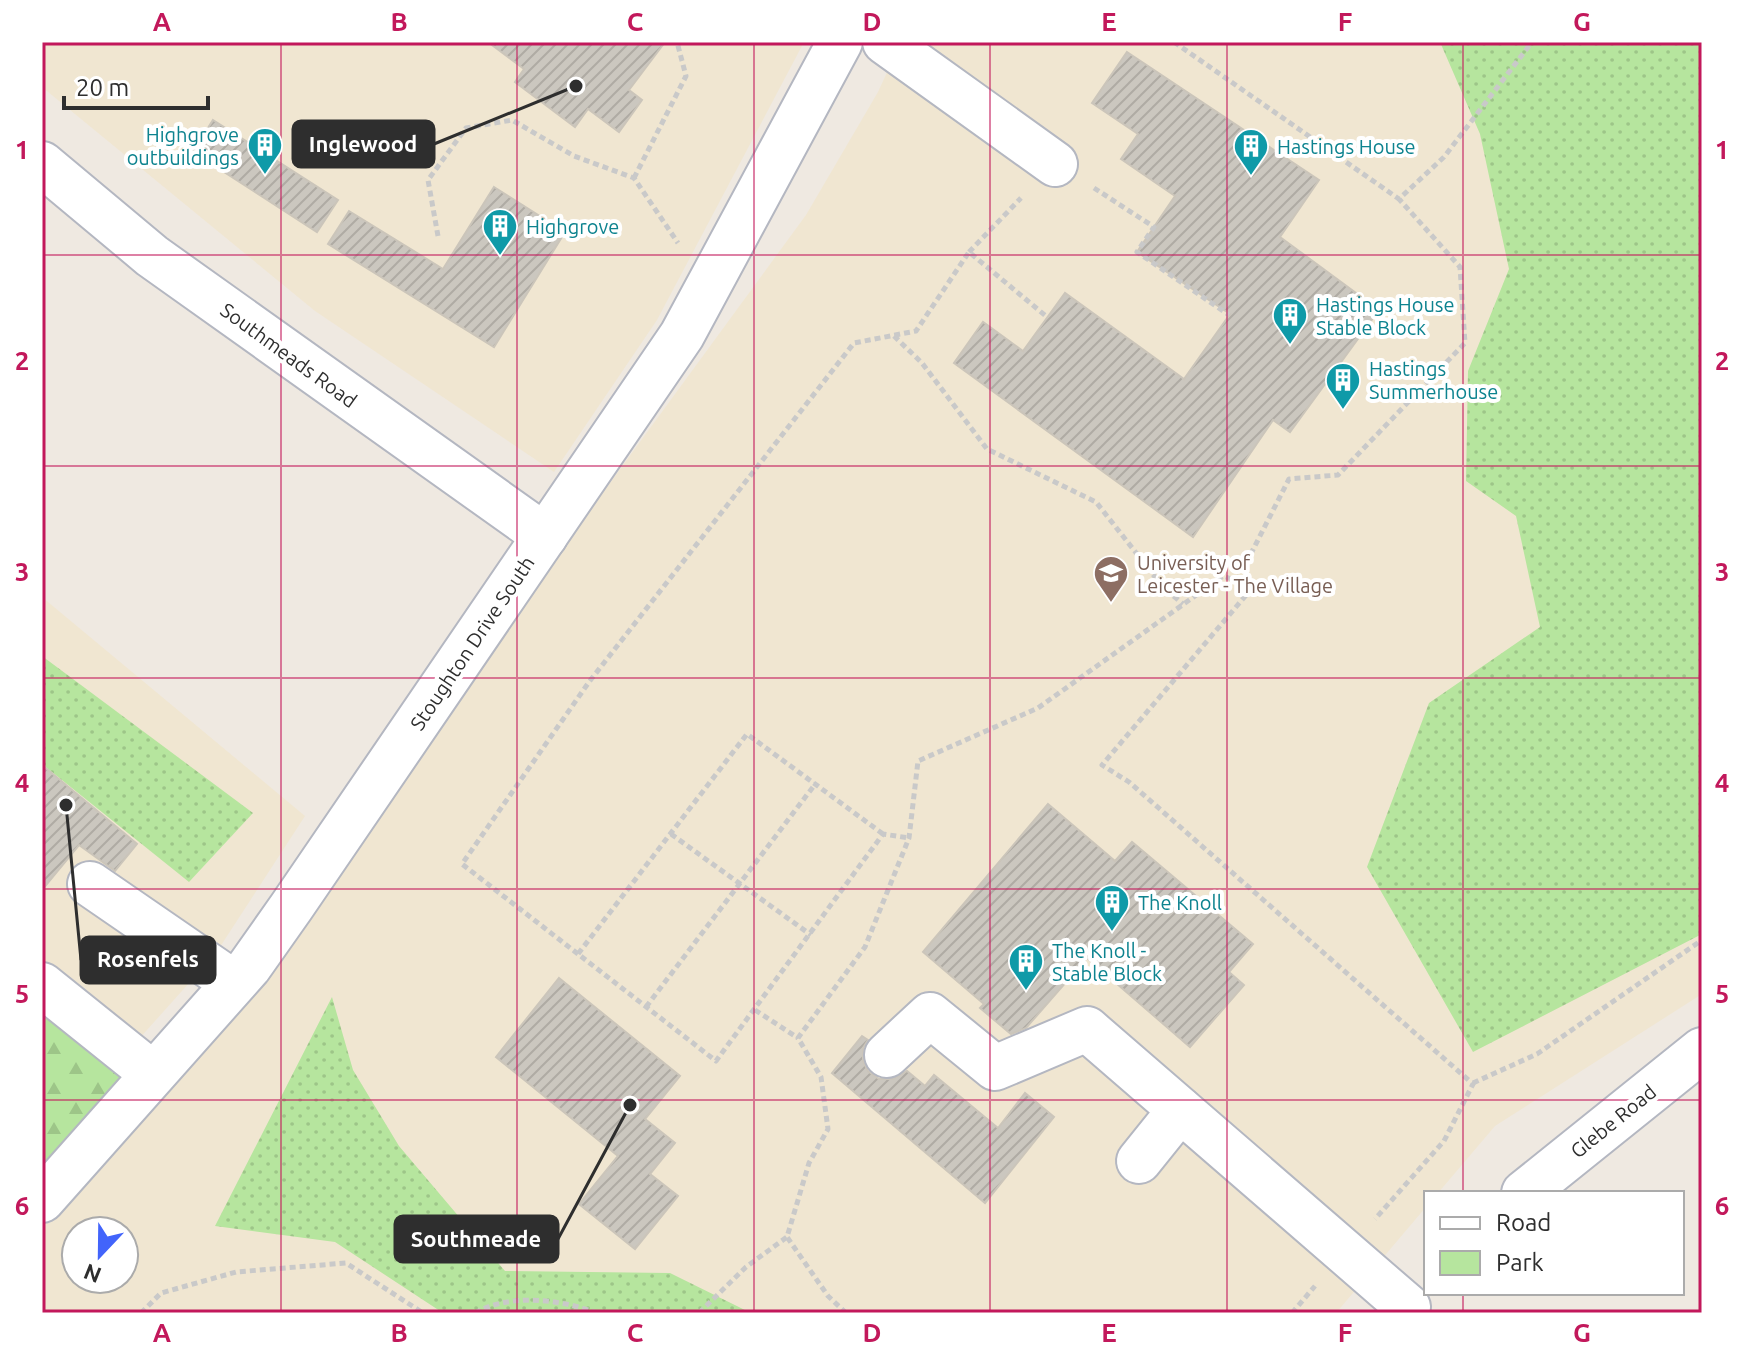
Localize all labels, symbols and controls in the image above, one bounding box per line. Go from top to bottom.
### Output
text: A [153,7,172,36]
text: B [390,7,408,36]
text: C [627,7,644,36]
text: D [863,7,881,36]
text: E [1101,7,1117,36]
text: F [1338,7,1352,36]
text: G [1573,7,1591,36]
scale bar [64,60,208,110]
text: 20 m [76,74,129,101]
callout: Inglewood [293,121,434,167]
place label: Highgrove outbuildings [127,123,239,169]
building icon: Highgrove outbuildings [246,126,284,176]
building icon: Hastings House [1232,127,1270,177]
text: Inglewood [309,131,417,156]
text: 1 [15,135,29,164]
place label: Hastings House [1277,135,1416,158]
text: 1 [1715,135,1729,164]
building icon: Highgrove [481,207,519,257]
place label: Highgrove [526,215,619,238]
place label: Hastings House Stable Block [1316,293,1455,339]
building icon: Hastings House Stable Block [1271,296,1309,346]
street label: Southmeads Road [216,298,362,412]
text: 2 [15,346,29,375]
text: 2 [1715,346,1729,375]
place label: Hastings Summerhouse [1369,357,1498,403]
building icon: Hastings Summerhouse [1324,361,1362,411]
place label: University of Leicester - The Village [1137,551,1333,597]
street label: Stoughton Drive South [405,552,539,734]
school or university icon: University of Leicester - The Village [1092,554,1130,604]
text: 3 [15,557,29,586]
text: 3 [1715,557,1729,586]
text: 4 [15,768,29,797]
text: 4 [1715,768,1729,797]
building icon: The Knoll [1093,883,1131,933]
place label: The Knoll [1138,891,1222,914]
callout: Rosenfels [81,937,215,983]
place label: The Knoll - Stable Block [1052,939,1162,985]
building icon: The Knoll - Stable Block [1007,942,1045,992]
text: Rosenfels [97,946,199,971]
text: 5 [15,979,29,1008]
text: 5 [1715,979,1729,1008]
street label: Glebe Road [1566,1080,1660,1162]
text: 6 [15,1191,29,1220]
legend [1424,1191,1684,1295]
text: 6 [1715,1191,1729,1220]
text: Road [1496,1209,1551,1236]
north arrow [60,1215,140,1295]
callout: Southmeade [395,1216,558,1262]
text: Southmeade [411,1226,541,1251]
text: Park [1496,1249,1544,1276]
text: N [80,1259,105,1289]
text: A [153,1318,172,1347]
text: B [390,1318,408,1347]
text: C [627,1318,644,1347]
text: D [863,1318,881,1347]
text: E [1101,1318,1117,1347]
text: F [1338,1318,1352,1347]
text: G [1573,1318,1591,1347]

